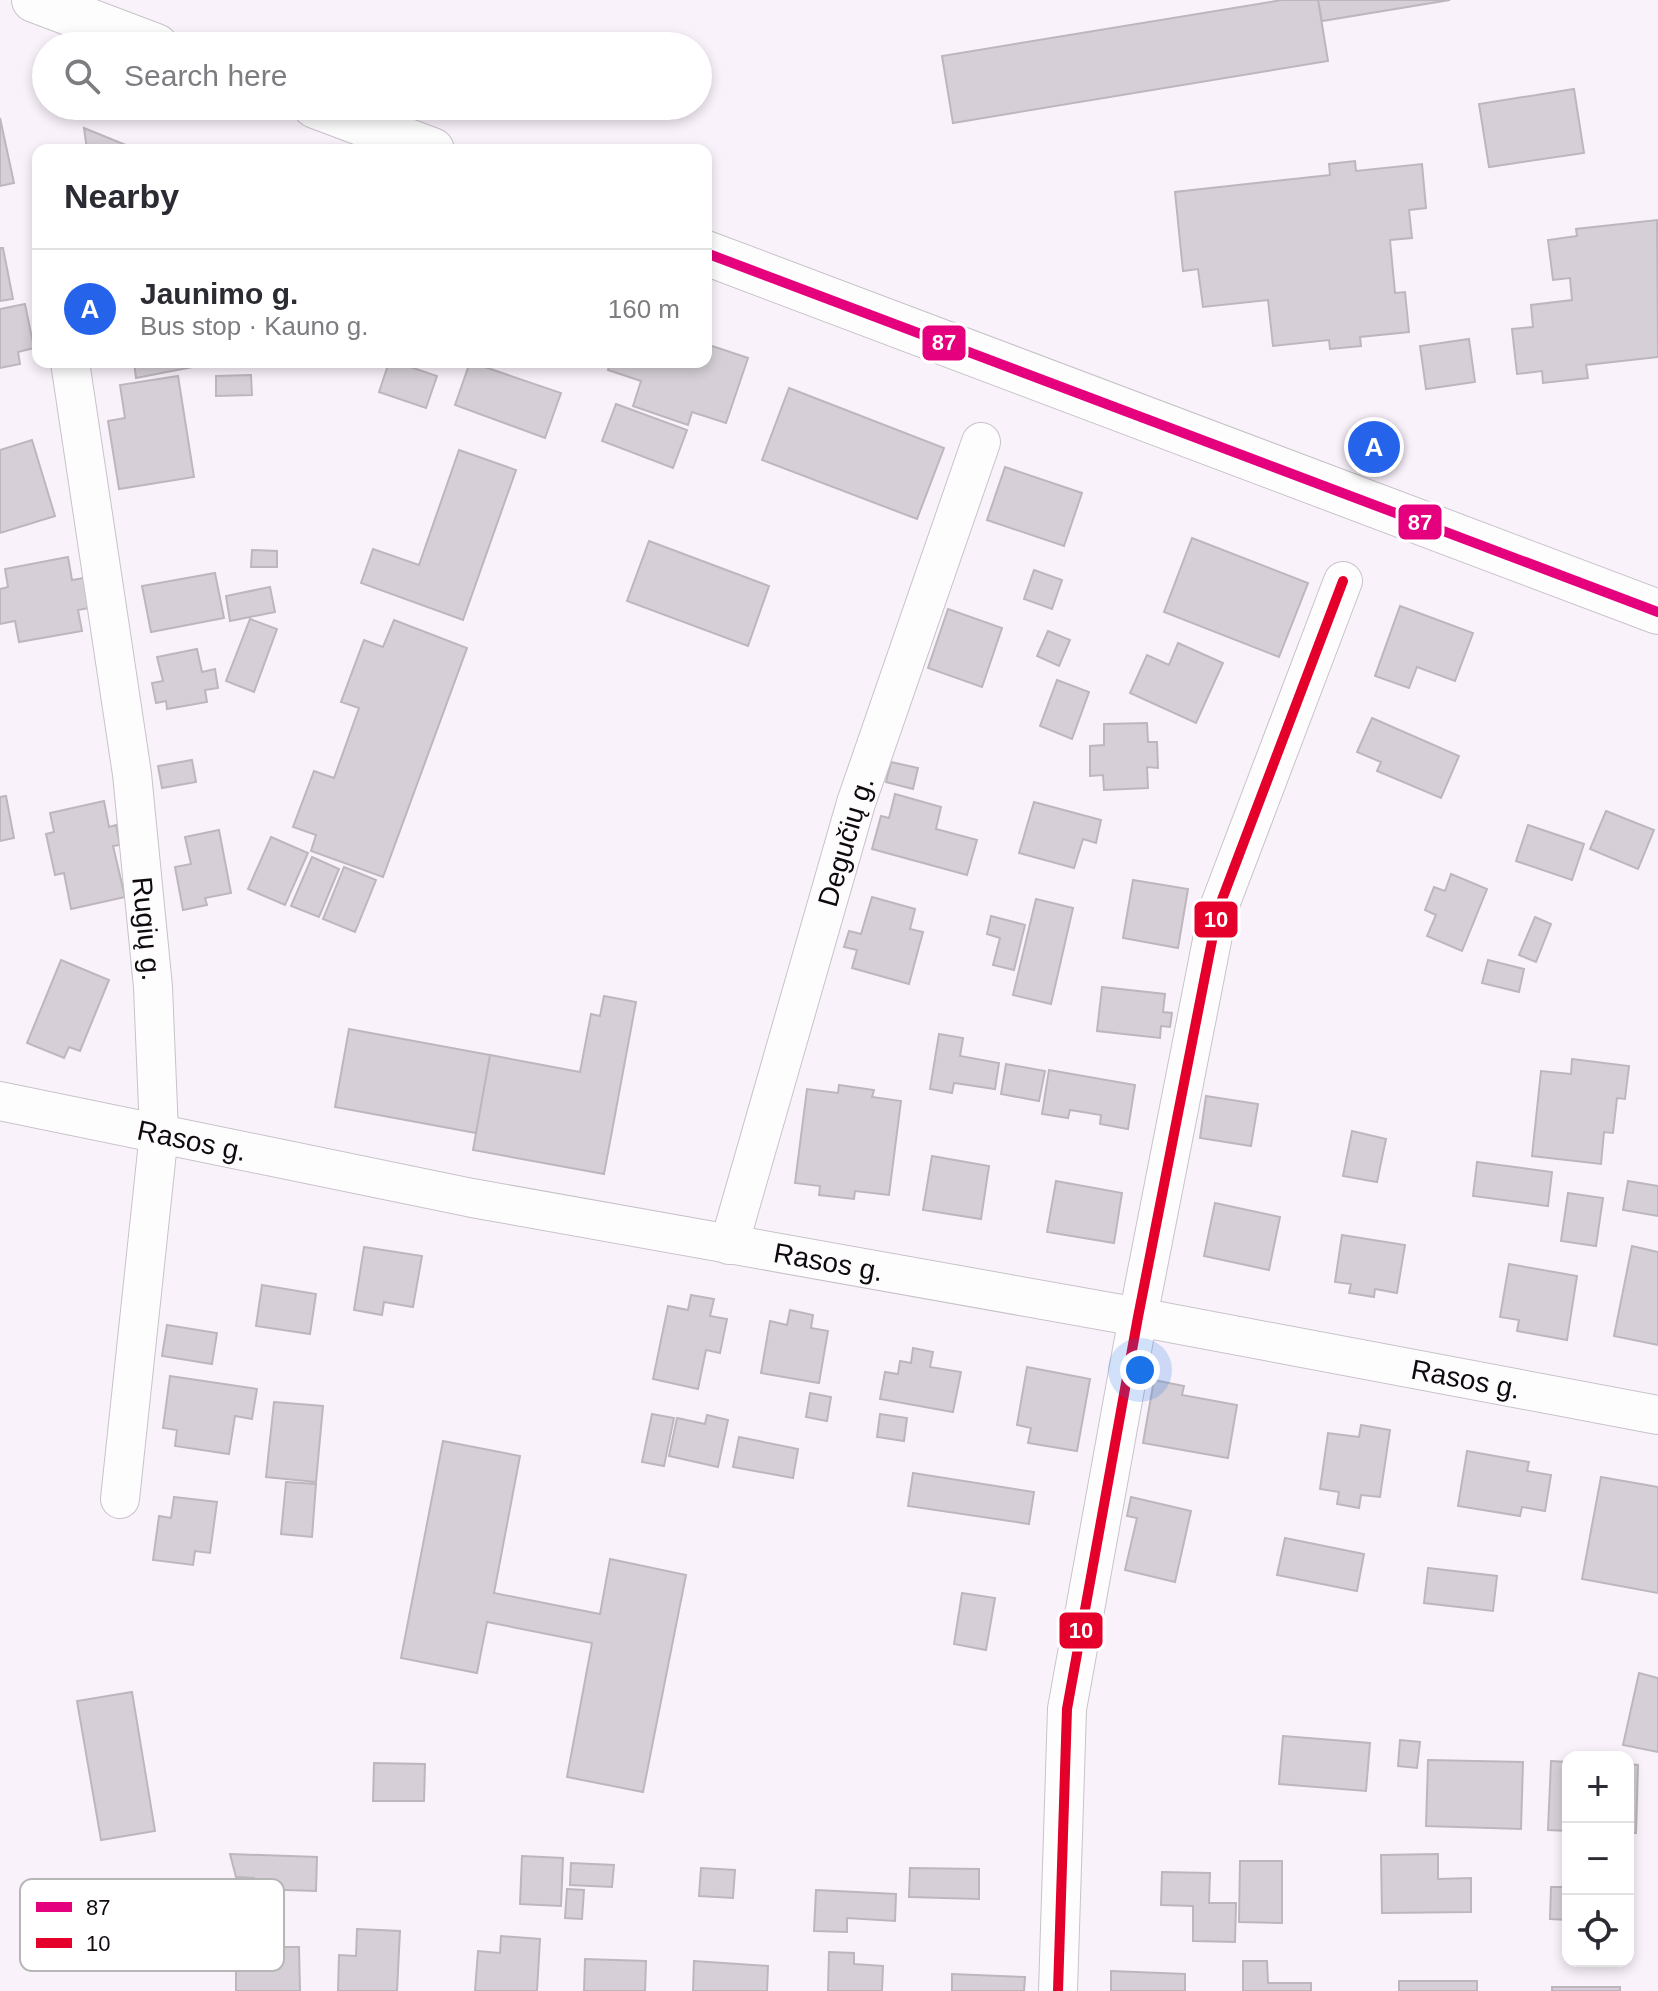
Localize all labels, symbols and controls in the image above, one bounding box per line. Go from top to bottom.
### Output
search box [32,32,712,120]
icon: search [60,54,104,98]
text: Search here [124,59,287,92]
text: Nearby [64,177,179,215]
text: Jaunimo g. [140,277,298,310]
text: A [81,294,99,324]
text: 160 m [608,294,680,324]
text: Bus stop · Kauno g. [140,311,368,341]
line badge: 87 [921,324,967,362]
text: 87 [932,330,956,355]
pin: A [1348,417,1400,477]
line badge: 87 [1397,503,1443,541]
text: 87 [1408,510,1432,535]
street label: Degučių g. [812,772,880,910]
street label: Rugių g. [127,875,168,982]
line badge: 10 [1193,900,1239,939]
text: 10 [1204,907,1228,932]
street label: Rasos g. [135,1114,249,1167]
street label: Rasos g. [771,1237,886,1287]
your location [1120,1350,1160,1390]
street label: Rasos g. [1409,1353,1523,1404]
line badge: 10 [1058,1611,1104,1650]
text: 10 [1069,1618,1093,1643]
map controls [1562,1751,1634,1967]
button: + [1562,1751,1634,1823]
button: − [1562,1823,1634,1895]
legend [20,1879,284,1971]
text: 87 [86,1895,110,1920]
button: locate [1562,1895,1634,1967]
text: 10 [86,1931,110,1956]

